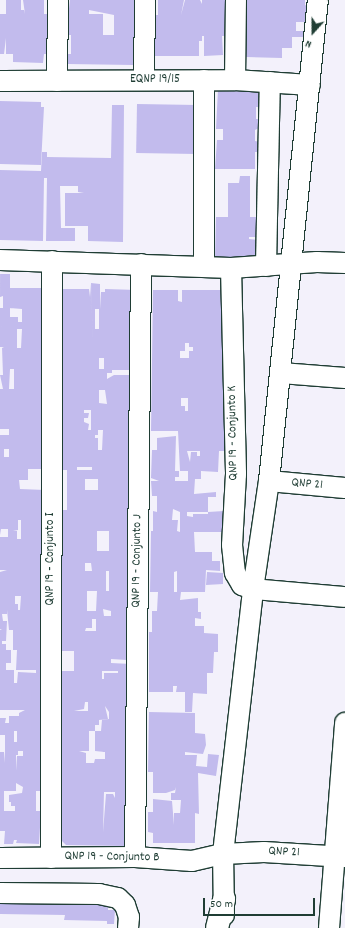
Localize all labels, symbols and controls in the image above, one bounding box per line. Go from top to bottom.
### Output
north arrow [293,12,333,52]
text: N [303,35,314,52]
street label: EQNP 19/15 [130,72,180,88]
street label: QNP 19 - Conjunto K [225,385,243,481]
street label: QNP 21 [291,476,323,494]
street label: QNP 19 - Conjunto I [43,513,59,605]
street label: QNP 19 - Conjunto J [129,514,147,608]
street label: QNP 21 [268,844,300,862]
street label: QNP 19 - Conjunto B [64,849,160,867]
scale bar [205,890,317,916]
text: 50 m [210,896,233,913]

